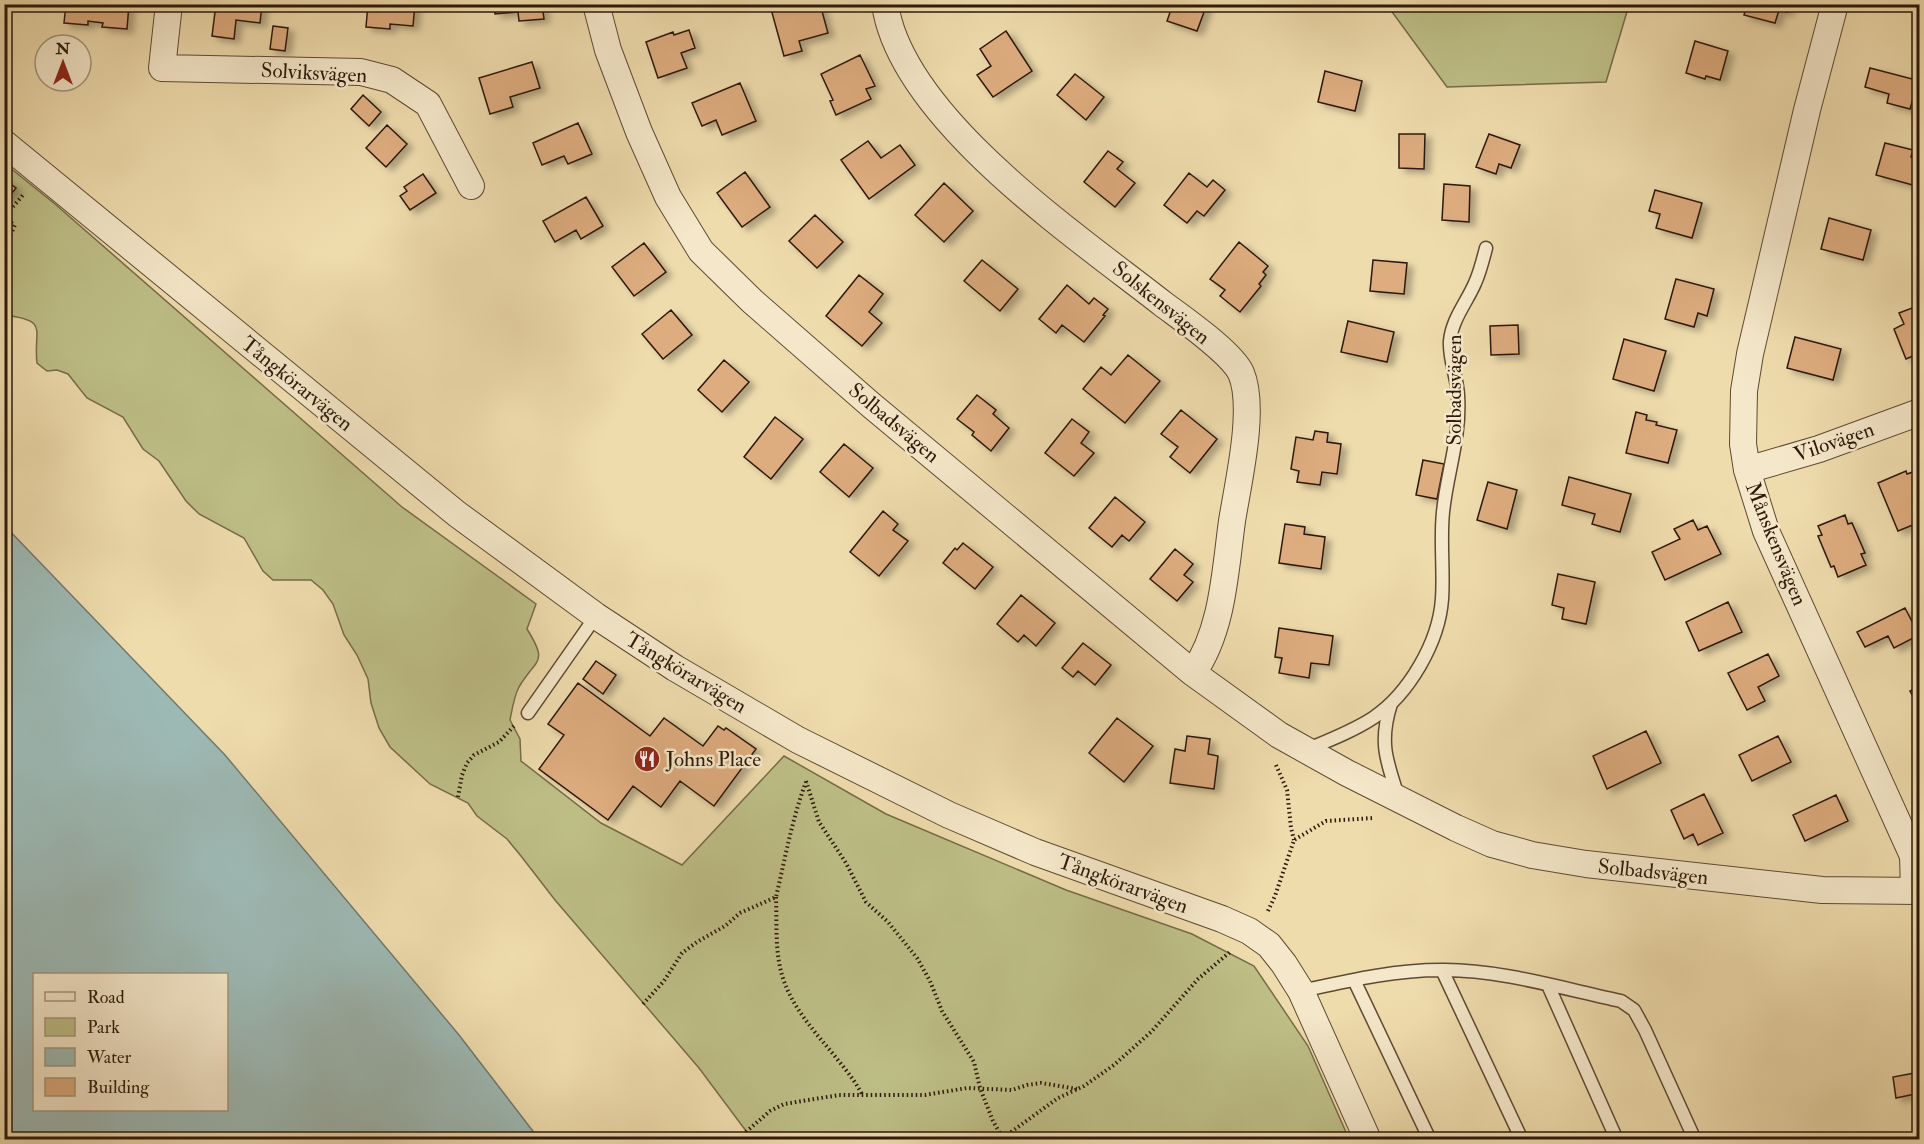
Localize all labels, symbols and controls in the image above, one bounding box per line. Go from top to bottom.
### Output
north arrow [33,33,93,93]
text: N [55,39,71,59]
street label: Solviksvägen [260,57,368,89]
street label: Solskensvägen [1107,255,1216,351]
street label: Tångkörarvägen [235,330,359,438]
street label: Solbadsvägen [1441,334,1468,445]
street label: Solbadsvägen [843,377,945,469]
street label: Vilovägen [1790,416,1878,468]
street label: Månskensvägen [1739,478,1813,610]
street label: Tångkörarvägen [620,626,752,720]
restaurant icon: Johns Place [632,744,662,774]
place label: Johns Place [665,746,761,773]
street label: Tångkörarvägen [1054,848,1192,920]
street label: Solbadsvägen [1596,853,1710,891]
legend [33,973,228,1111]
text: Road [87,986,125,1009]
text: Park [87,1016,120,1039]
text: Water [86,1046,131,1069]
text: Building [87,1076,150,1099]

